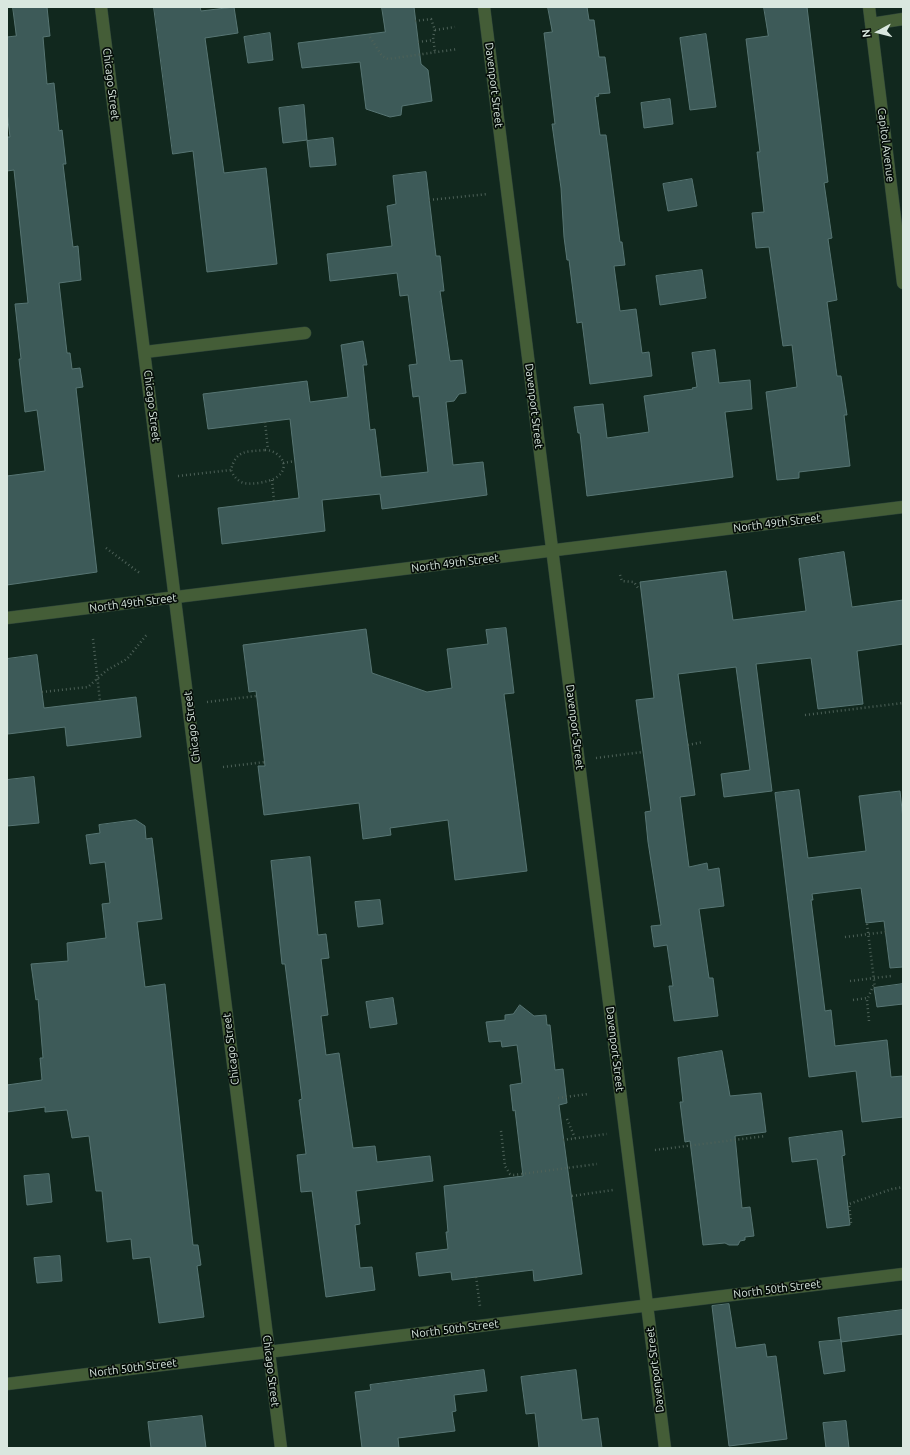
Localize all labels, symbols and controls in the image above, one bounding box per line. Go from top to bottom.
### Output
north arrow [858,12,898,52]
text: N [860,29,873,38]
street label: Davenport Street [482,42,506,128]
street label: Chicago Street [100,47,122,121]
street label: Capitol Avenue [875,107,897,183]
street label: Davenport Street [522,363,546,449]
street label: Chicago Street [141,369,163,443]
street label: North 49th Street [733,511,821,535]
street label: North 49th Street [411,551,499,575]
street label: North 49th Street [89,591,177,615]
street label: Davenport Street [563,684,587,770]
street label: Chicago Street [181,690,203,764]
street label: Davenport Street [603,1006,627,1092]
street label: Chicago Street [220,1012,242,1086]
street label: North 50th Street [733,1277,821,1301]
street label: North 50th Street [411,1317,499,1341]
street label: Davenport Street [643,1327,667,1413]
street label: Chicago Street [260,1334,282,1408]
street label: North 50th Street [89,1356,177,1380]

